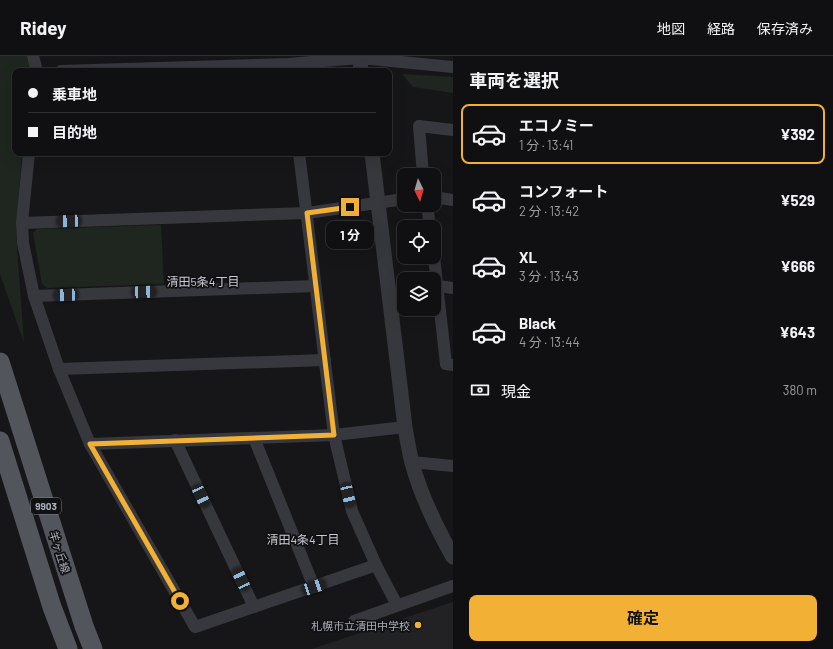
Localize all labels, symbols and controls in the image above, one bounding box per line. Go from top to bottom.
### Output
text: Ridey [20,16,67,39]
text: 地図 [657,20,685,37]
text: 経路 [707,20,735,37]
text: 保存済み [757,20,813,37]
text: 車両を選択 [469,69,559,91]
text: 乗車地 [52,85,97,103]
icon: car [471,116,507,152]
text: エコノミー [519,116,594,134]
text: 目的地 [52,123,97,141]
text: ¥392 [780,125,815,143]
text: 1 分 · 13:41 [519,137,573,153]
north arrow [397,168,441,212]
map controls [397,168,441,316]
icon: car [471,182,507,218]
text: コンフォート [519,182,609,200]
text: ¥529 [780,191,815,209]
route end [341,198,359,216]
text: 2 分 · 13:42 [519,203,579,219]
car [57,215,81,227]
button: locate [397,220,441,264]
callout: 1 分 [326,221,374,249]
text: 1 分 [340,227,360,243]
icon: car [471,248,507,284]
text: XL [519,248,537,266]
text: ¥666 [781,257,815,275]
text: 3 分 · 13:43 [519,268,579,284]
button: layers [397,272,441,316]
district label: 清田5条4丁目 [167,274,239,288]
car [132,286,156,298]
car [54,289,78,301]
icon: car [471,314,507,350]
text: Black [519,314,556,332]
text: ¥643 [779,323,815,341]
text: 4 分 · 13:44 [519,334,580,350]
icon: cash [469,379,491,401]
text: 現金 [501,382,531,400]
text: 380 m [783,382,817,398]
car [339,482,357,508]
car [190,483,212,509]
road number: 9903 [31,498,61,514]
street label: 羊ヶ丘線 [47,529,73,575]
district label: 清田4条4丁目 [266,532,340,546]
car [230,566,252,592]
car [301,577,327,597]
route start [171,592,189,610]
button: 確定 [469,595,817,641]
place label: 札幌市立清田中学校 [311,619,410,632]
marker: 札幌市立清田中学校 [413,620,423,630]

